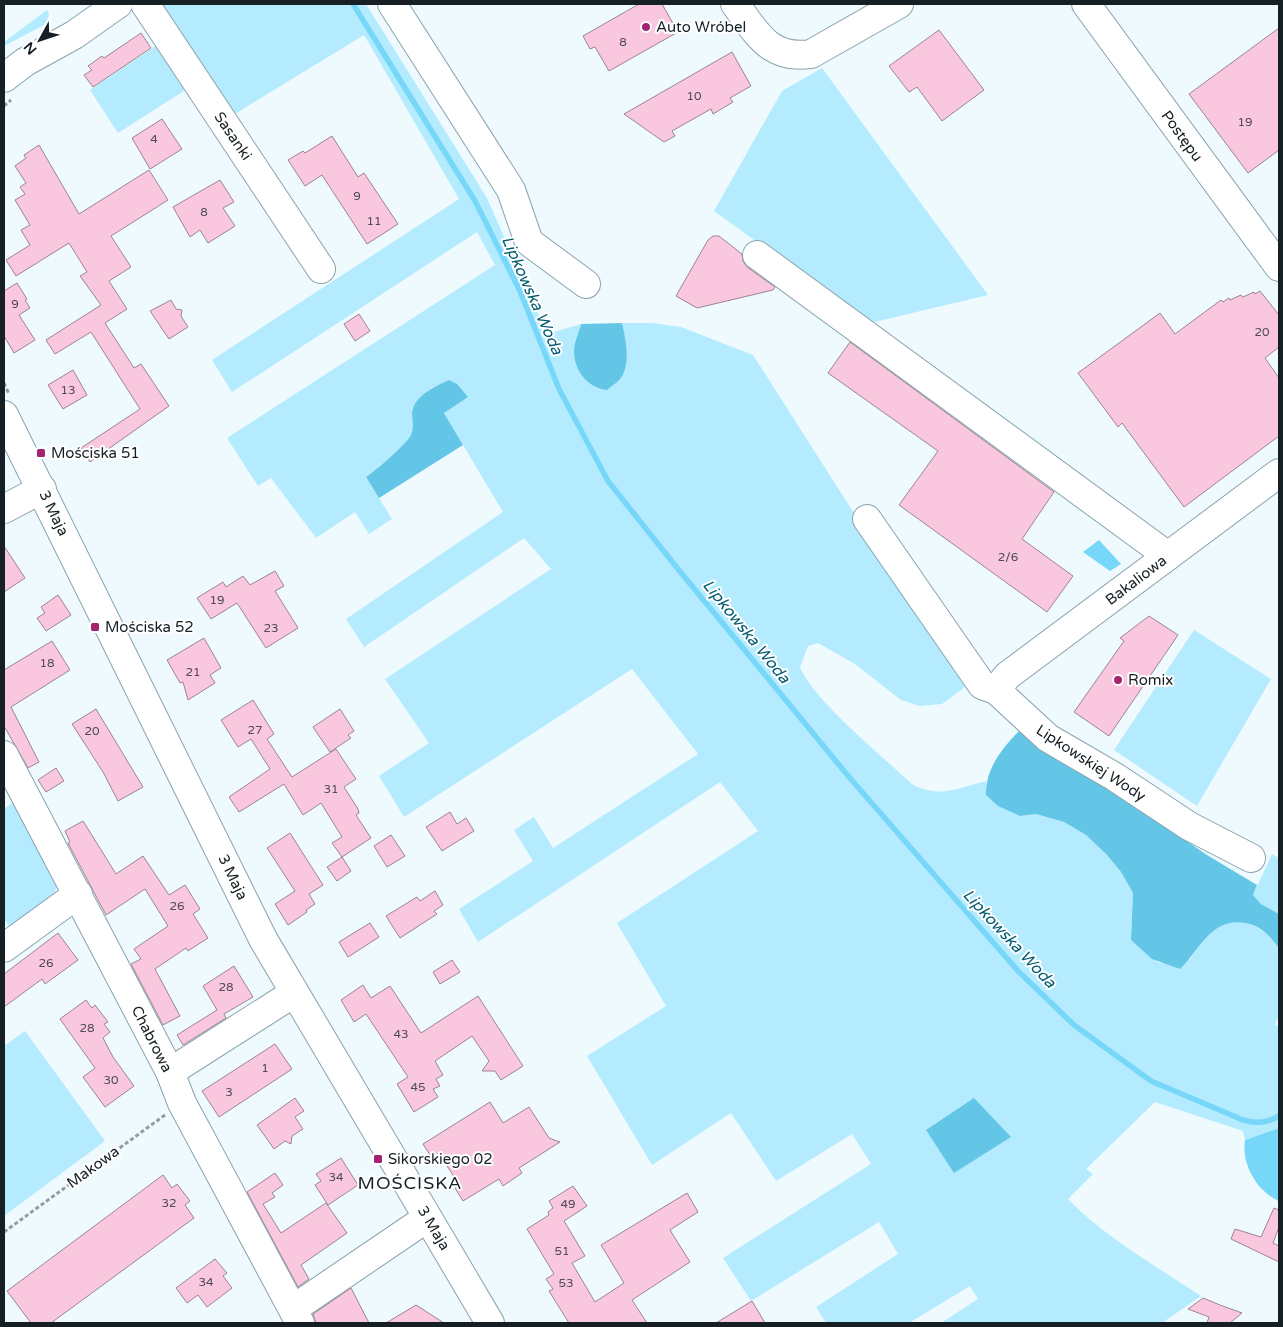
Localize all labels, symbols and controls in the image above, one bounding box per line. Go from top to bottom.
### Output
north arrow [15,15,65,65]
place label: Auto Wróbel [656,18,746,36]
marker: Auto Wróbel [640,21,652,33]
house number: 8 [619,35,627,49]
text: N [20,38,41,58]
house number: 10 [686,89,702,103]
street label: Postępu [1157,107,1207,165]
street label: Sasanki [210,108,256,164]
house number: 19 [1237,115,1253,129]
house number: 4 [150,132,158,146]
house number: 9 [353,189,361,203]
house number: 8 [200,205,208,219]
house number: 11 [366,214,382,228]
water label: Lipkowska Woda [497,233,568,359]
house number: 9 [11,297,19,311]
house number: 20 [1254,325,1270,339]
house number: 13 [60,383,76,397]
place label: Mościska 51 [51,444,140,462]
marker: Mościska 51 [35,447,47,459]
street label: 3 Maja [35,487,73,539]
house number: 2/6 [998,550,1018,564]
street label: Bakaliowa [1102,551,1170,609]
water label: Lipkowska Woda [698,576,795,688]
house number: 19 [209,593,225,607]
place label: Mościska 52 [105,618,194,636]
marker: Mościska 52 [89,621,101,633]
house number: 23 [263,621,279,635]
house number: 18 [39,656,55,670]
house number: 21 [185,665,201,679]
place label: Romix [1128,671,1173,689]
marker: Romix [1112,674,1124,686]
street label: Lipkowskiej Wody [1033,721,1149,805]
house number: 27 [247,723,263,737]
house number: 20 [84,724,100,738]
house number: 31 [323,782,339,796]
street label: 3 Maja [214,851,252,903]
water label: Lipkowska Woda [958,885,1061,993]
house number: 26 [169,899,185,913]
house number: 26 [38,956,54,970]
house number: 28 [218,980,234,994]
street label: Chabrowa [128,1003,176,1075]
house number: 28 [79,1021,95,1035]
house number: 43 [393,1027,409,1041]
house number: 1 [261,1061,269,1075]
house number: 30 [103,1073,119,1087]
house number: 45 [410,1080,426,1094]
house number: 3 [225,1085,233,1099]
street label: Makowa [63,1142,123,1192]
place label: Sikorskiego 02 [388,1150,493,1168]
marker: Sikorskiego 02 [372,1153,384,1165]
house number: 34 [328,1170,344,1184]
district label: MOŚCISKA [358,1172,462,1194]
house number: 32 [161,1196,177,1210]
house number: 49 [560,1197,576,1211]
street label: 3 Maja [414,1203,454,1253]
house number: 51 [554,1244,570,1258]
house number: 34 [198,1275,214,1289]
house number: 53 [558,1276,574,1290]

